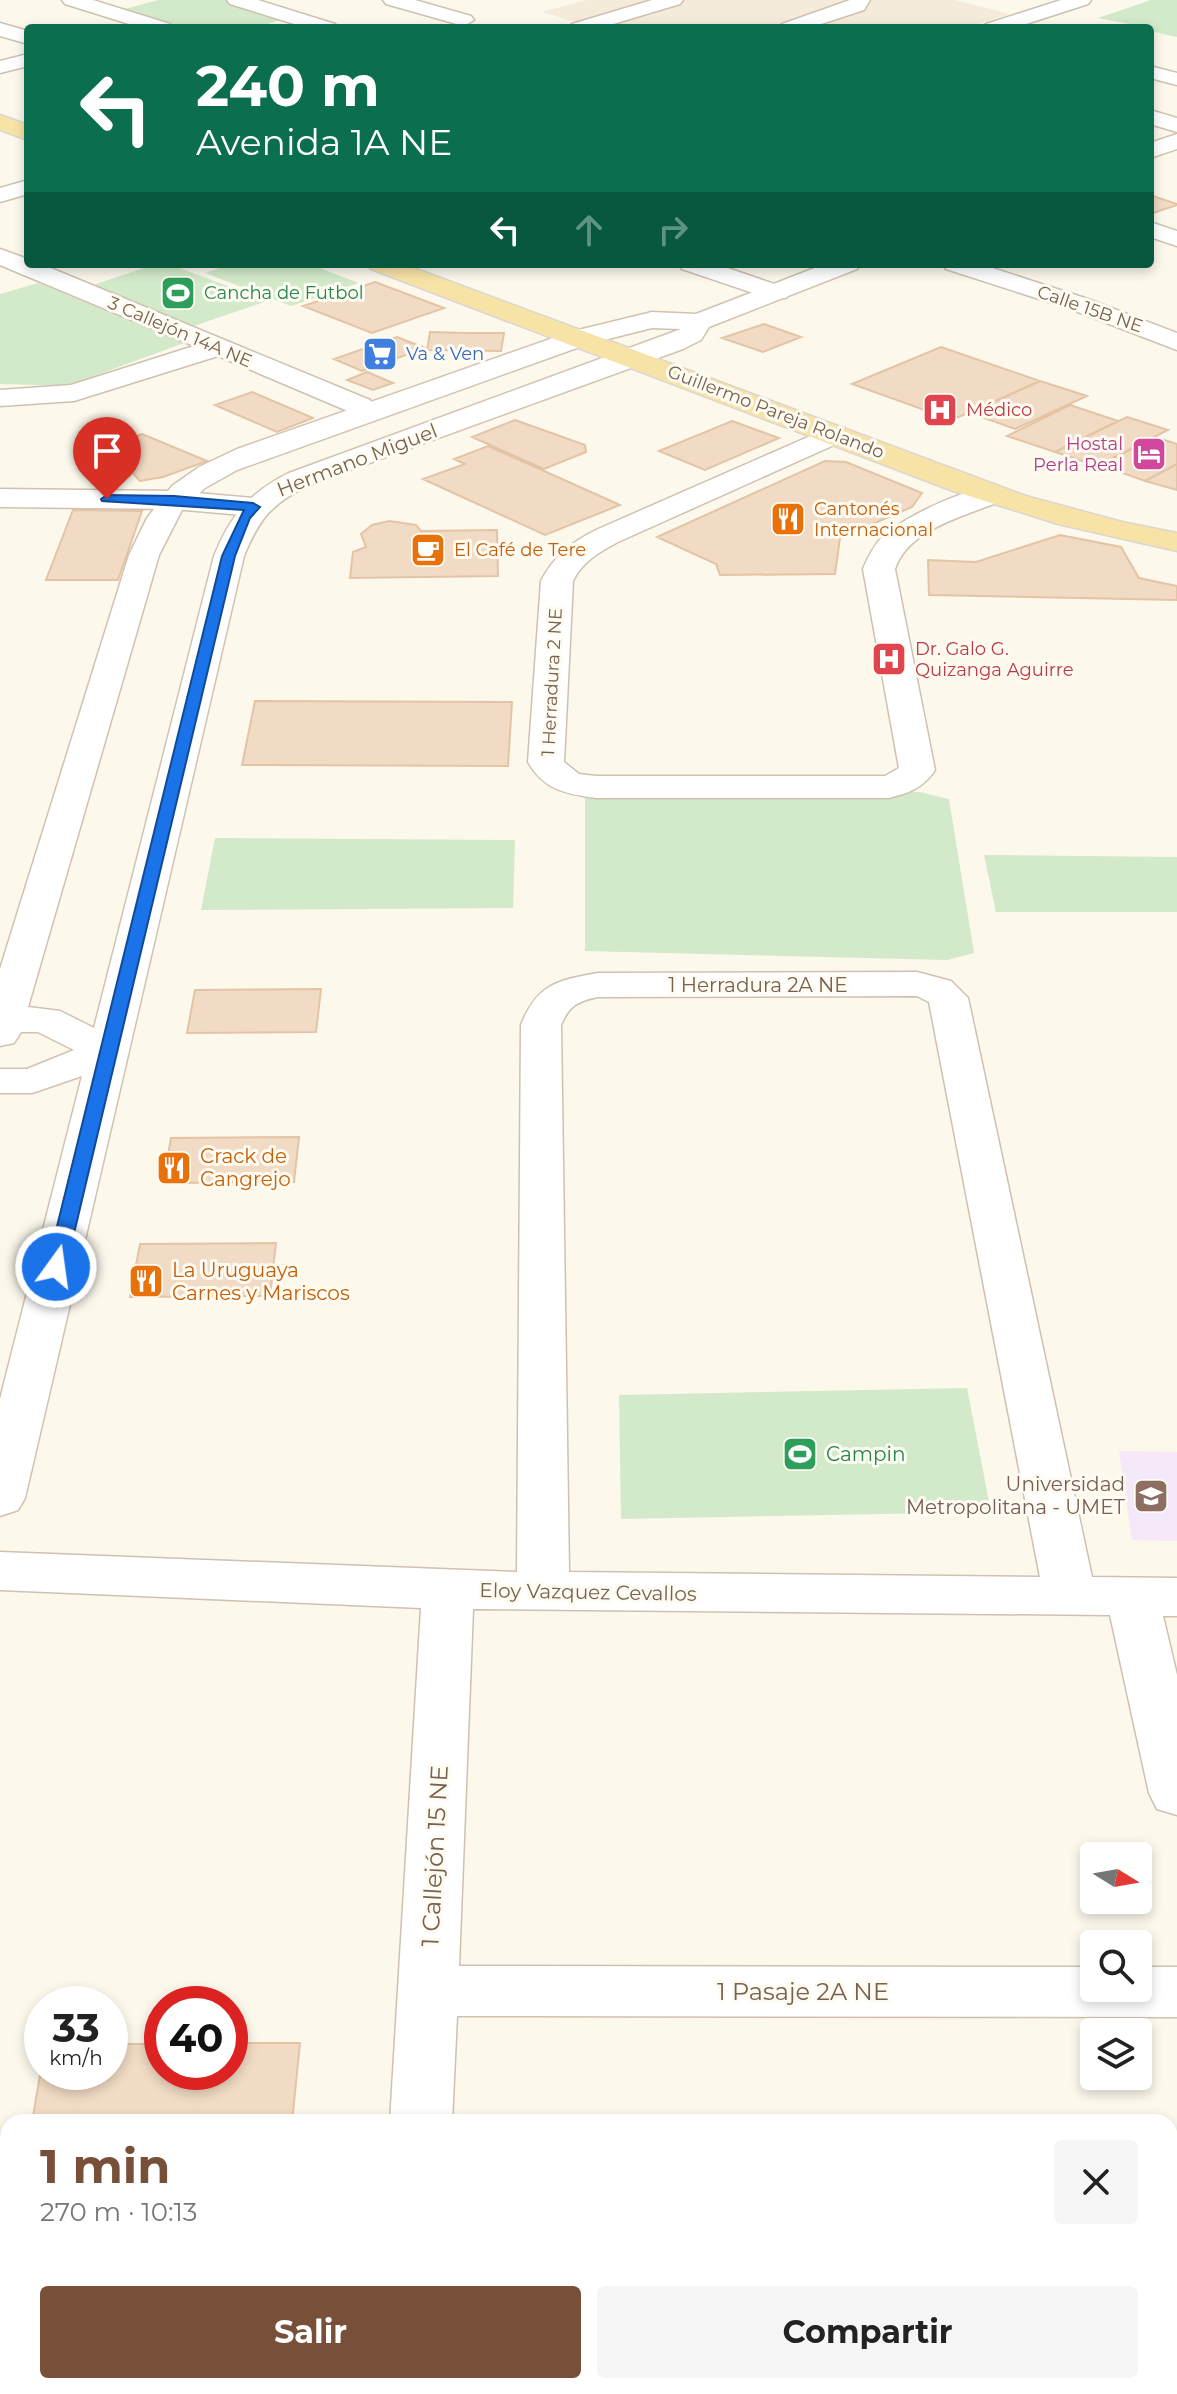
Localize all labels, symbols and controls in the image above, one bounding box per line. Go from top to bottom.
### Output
text: 240 m [196,52,380,120]
icon: left [64,56,168,160]
text: Avenida 1A NE [196,120,452,164]
icon: left [483,208,527,252]
icon: ahead [567,208,611,252]
icon: right [651,208,695,252]
sports icon: Cancha de Futbol [159,274,197,312]
street label: Calle 15B NE [1034,281,1146,337]
place label: Cancha de Futbol [204,282,364,304]
street label: 3 Callejón 14A NE [105,292,255,372]
supermarket icon: Va & Ven [361,335,399,373]
place label: Va & Ven [406,343,484,365]
street label: Guillermo Pareja Rolando [665,360,887,464]
hospital icon: Médico [921,391,959,429]
place label: Médico [966,399,1032,421]
pin [73,417,141,499]
street label: Hermano Miguel [274,418,440,502]
icon: arrive [85,429,129,473]
place label: Hostal Perla Real [1033,433,1123,476]
hotel icon: Hostal Perla Real [1130,435,1168,473]
place label: Cantonés Internacional [814,498,933,541]
restaurant icon: Cantonés Internacional [769,500,807,538]
cafe icon: El Café de Tere [409,531,447,569]
place label: El Café de Tere [454,539,586,561]
street label: 1 Herradura 2 NE [537,607,567,757]
place label: Dr. Galo G. Quizanga Aguirre [915,638,1074,681]
hospital icon: Dr. Galo G. Quizanga Aguirre [870,640,908,678]
street label: 1 Herradura 2A NE [668,973,848,997]
place label: Crack de Cangrejo [200,1144,291,1191]
restaurant icon: Crack de Cangrejo [155,1149,193,1187]
position arrow [14,1225,98,1309]
place label: La Uruguaya Carnes y Mariscos [172,1258,350,1305]
restaurant icon: La Uruguaya Carnes y Mariscos [127,1262,165,1300]
sports icon: Campin [781,1435,819,1473]
place label: Campin [826,1442,906,1466]
place label: Universidad Metropolitana - UMET [906,1472,1126,1519]
school or university icon: Universidad Metropolitana - UMET [1132,1477,1170,1515]
street label: Eloy Vazquez Cevallos [479,1578,697,1606]
street label: 1 Callejón 15 NE [415,1765,454,1947]
north arrow [1080,1842,1152,1914]
map controls [1080,1842,1152,2090]
button: search [1080,1930,1152,2002]
street label: 1 Pasaje 2A NE [717,1977,889,2006]
speed limit sign: 40 [144,1986,248,2090]
text: 33 [52,2003,100,2052]
button: layers [1080,2018,1152,2090]
text: km/h [49,2046,103,2070]
text: 1 min [40,2137,170,2195]
button: close [1054,2140,1138,2224]
text: 270 m · 10:13 [40,2196,197,2228]
button: Salir [40,2286,581,2378]
button: Compartir [597,2286,1138,2378]

